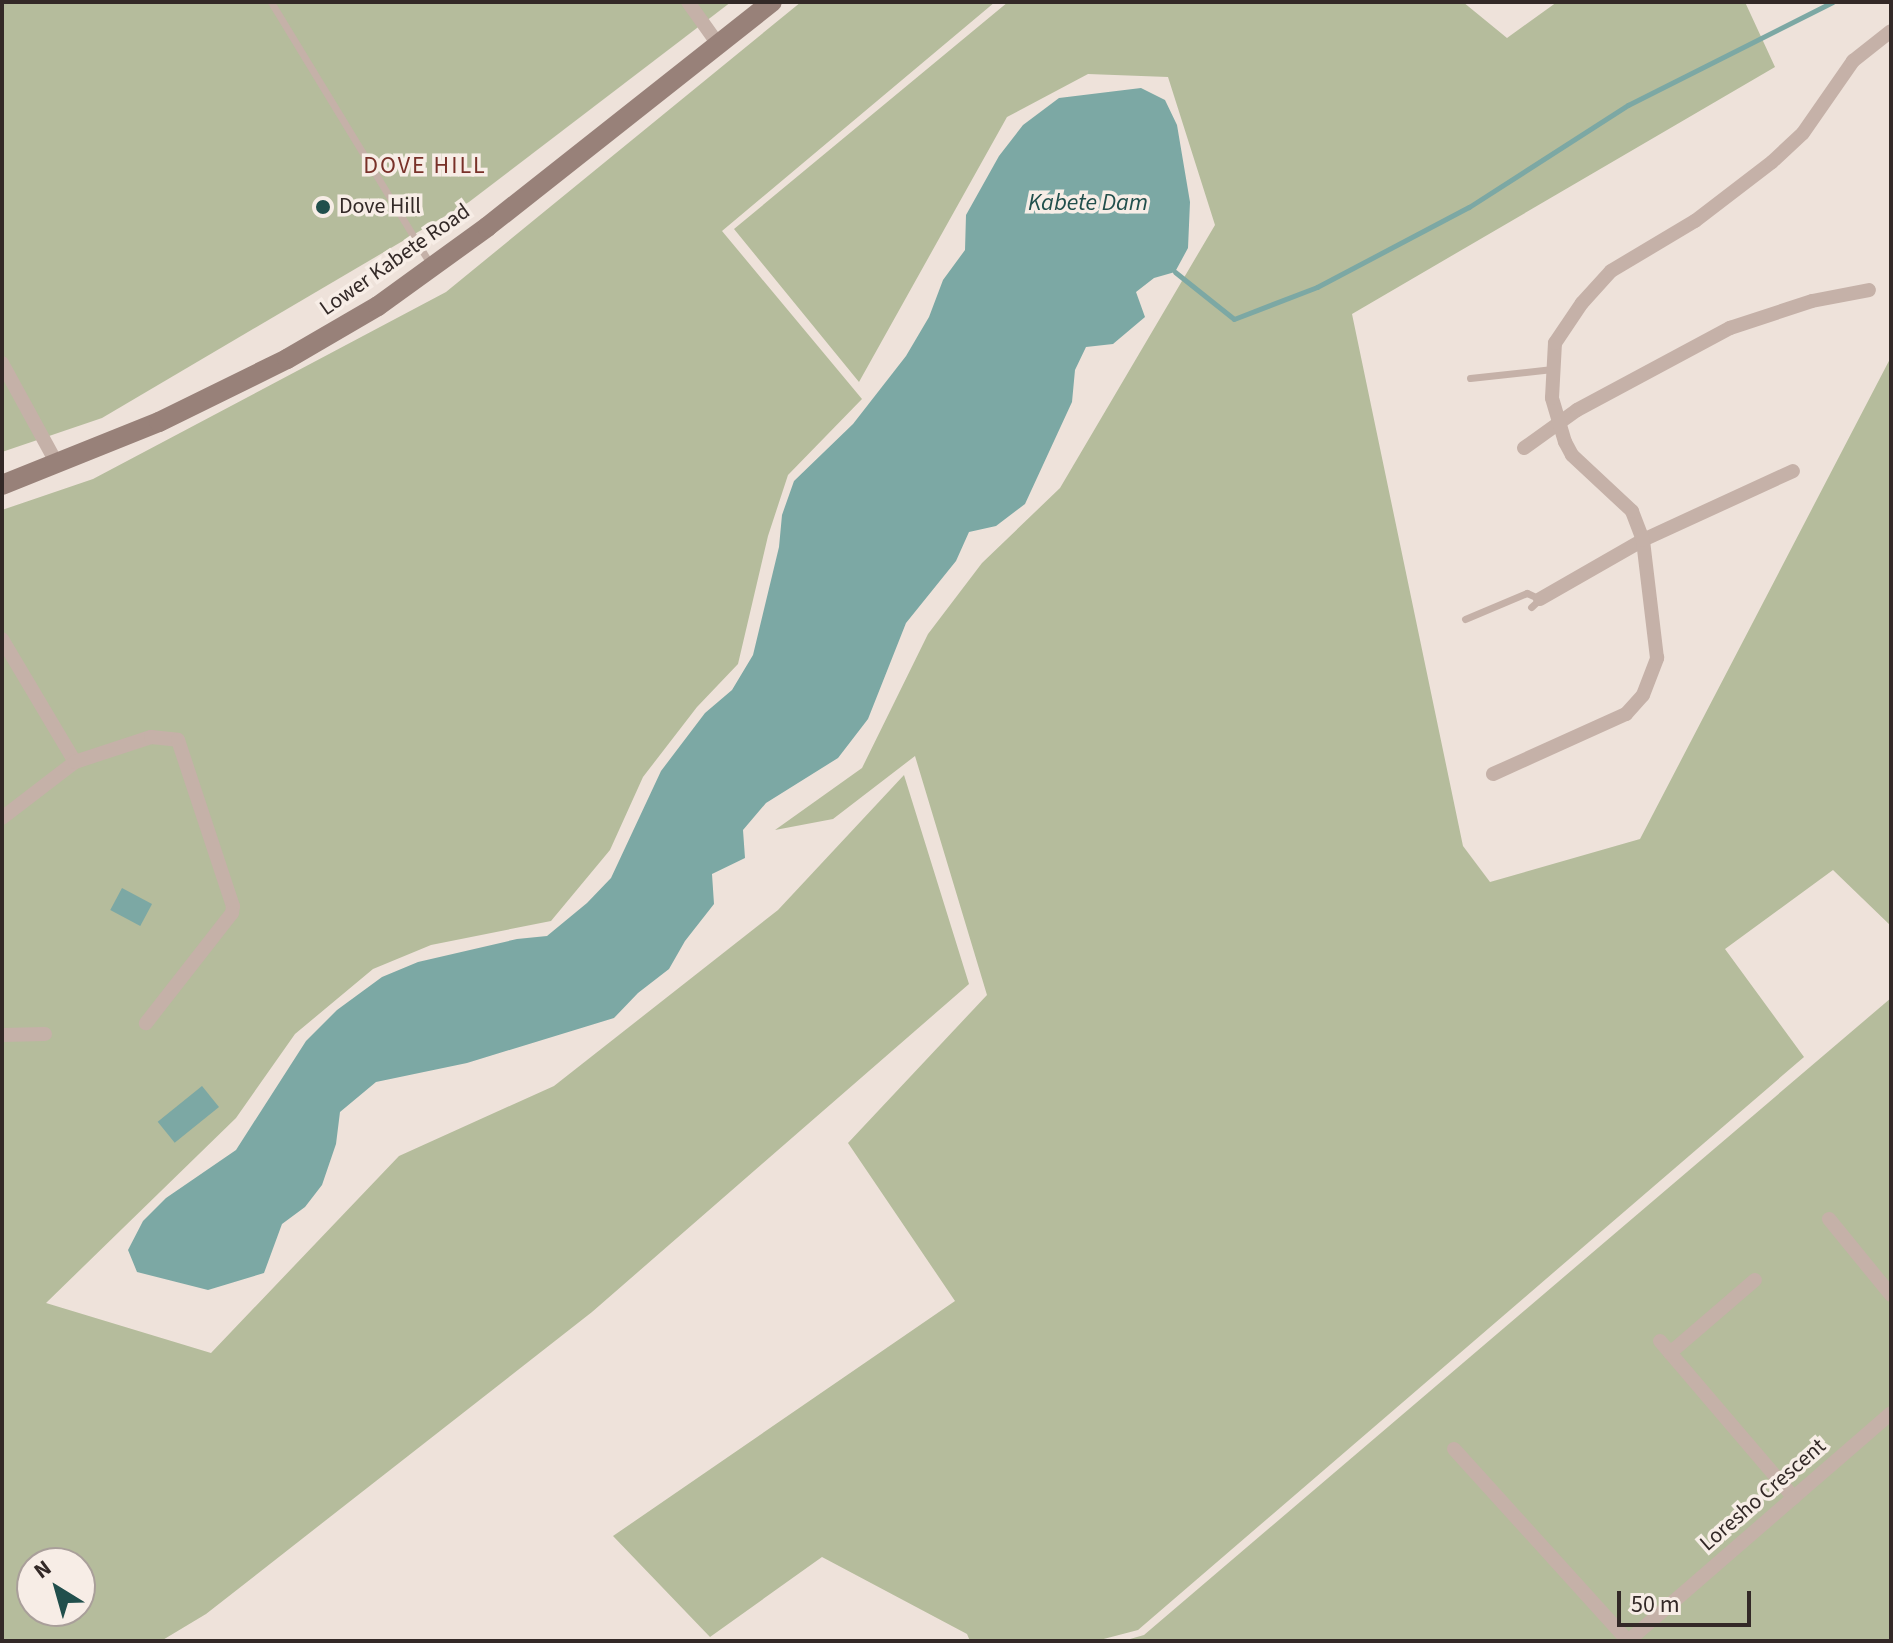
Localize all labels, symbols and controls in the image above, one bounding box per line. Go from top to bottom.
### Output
district label: DOVE HILL [363,152,487,180]
water label: Kabete Dam [1028,189,1148,217]
place label: Dove Hill [339,194,421,220]
marker: Dove Hill [314,198,332,216]
street label: Lower Kabete Road [315,198,475,322]
street label: Loresho Crescent [1695,1433,1831,1557]
north arrow [16,1547,96,1627]
text: N [27,1552,58,1587]
scale bar [1621,1575,1755,1625]
text: 50 m [1631,1587,1680,1622]

